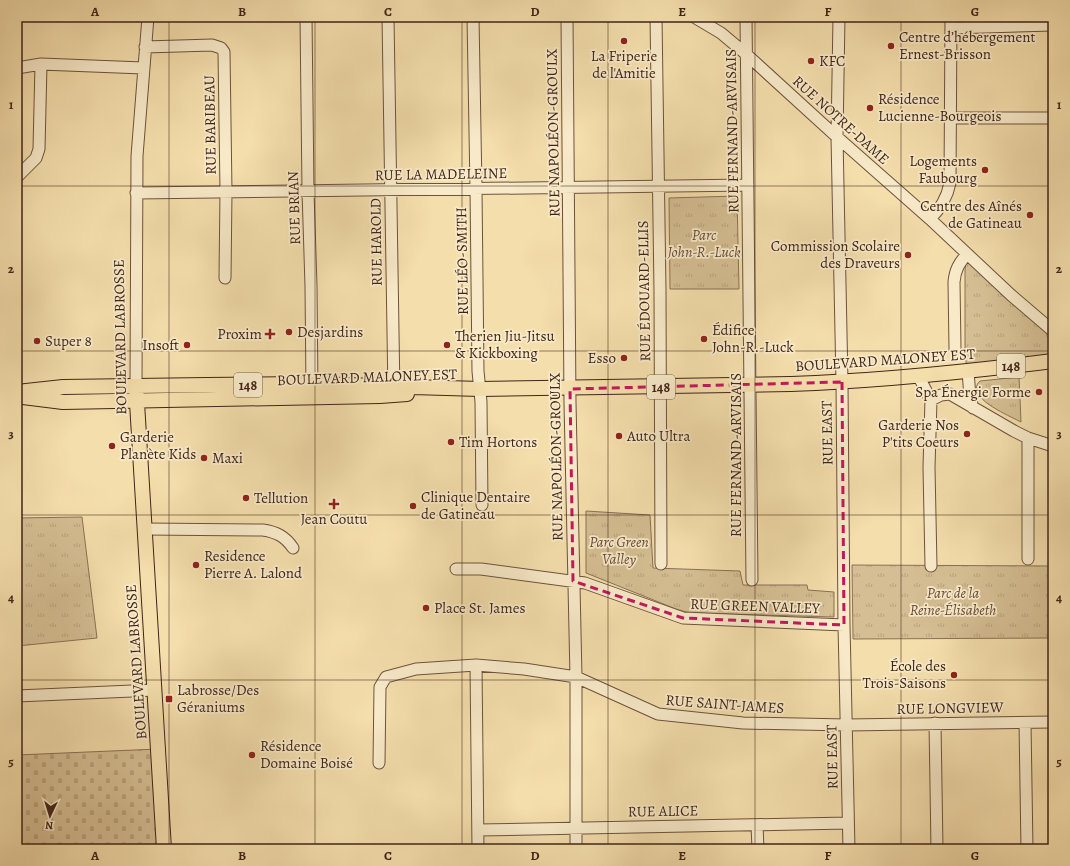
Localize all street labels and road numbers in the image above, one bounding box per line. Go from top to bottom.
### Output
street label: RUE NAPOLÉON-GROULX [542,49,564,217]
street label: RUE FERNAND-ARVISAIS [721,49,743,213]
street label: RUE NOTRE-DAME [788,71,894,169]
street label: RUE BARIBEAU [199,75,221,175]
street label: RUE LA MADELEINE [374,163,508,185]
street label: RUE BRIAN [283,171,305,245]
street label: RUE HAROLD [365,198,387,286]
street label: RUE LÉO-SMITH [451,207,473,315]
street label: RUE ÉDOUARD-ELLIS [633,220,655,362]
street label: BOULEVARD LABROSSE [109,259,131,415]
street label: BOULEVARD MALONEY EST [794,344,976,376]
road number: 148 [997,354,1025,378]
street label: BOULEVARD MALONEY EST [277,364,458,390]
road number: 148 [234,373,262,397]
street label: RUE NAPOLÉON-GROULX [545,373,567,541]
street label: RUE FERNAND-ARVISAIS [726,373,746,537]
road number: 148 [647,375,675,399]
street label: RUE EAST [816,400,838,466]
street label: BOULEVARD LABROSSE [121,584,151,740]
street label: RUE GREEN VALLEY [690,594,821,618]
street label: RUE SAINT-JAMES [665,690,785,718]
street label: RUE LONGVIEW [896,697,1004,719]
street label: RUE EAST [821,724,843,790]
street label: RUE ALICE [628,800,698,822]

